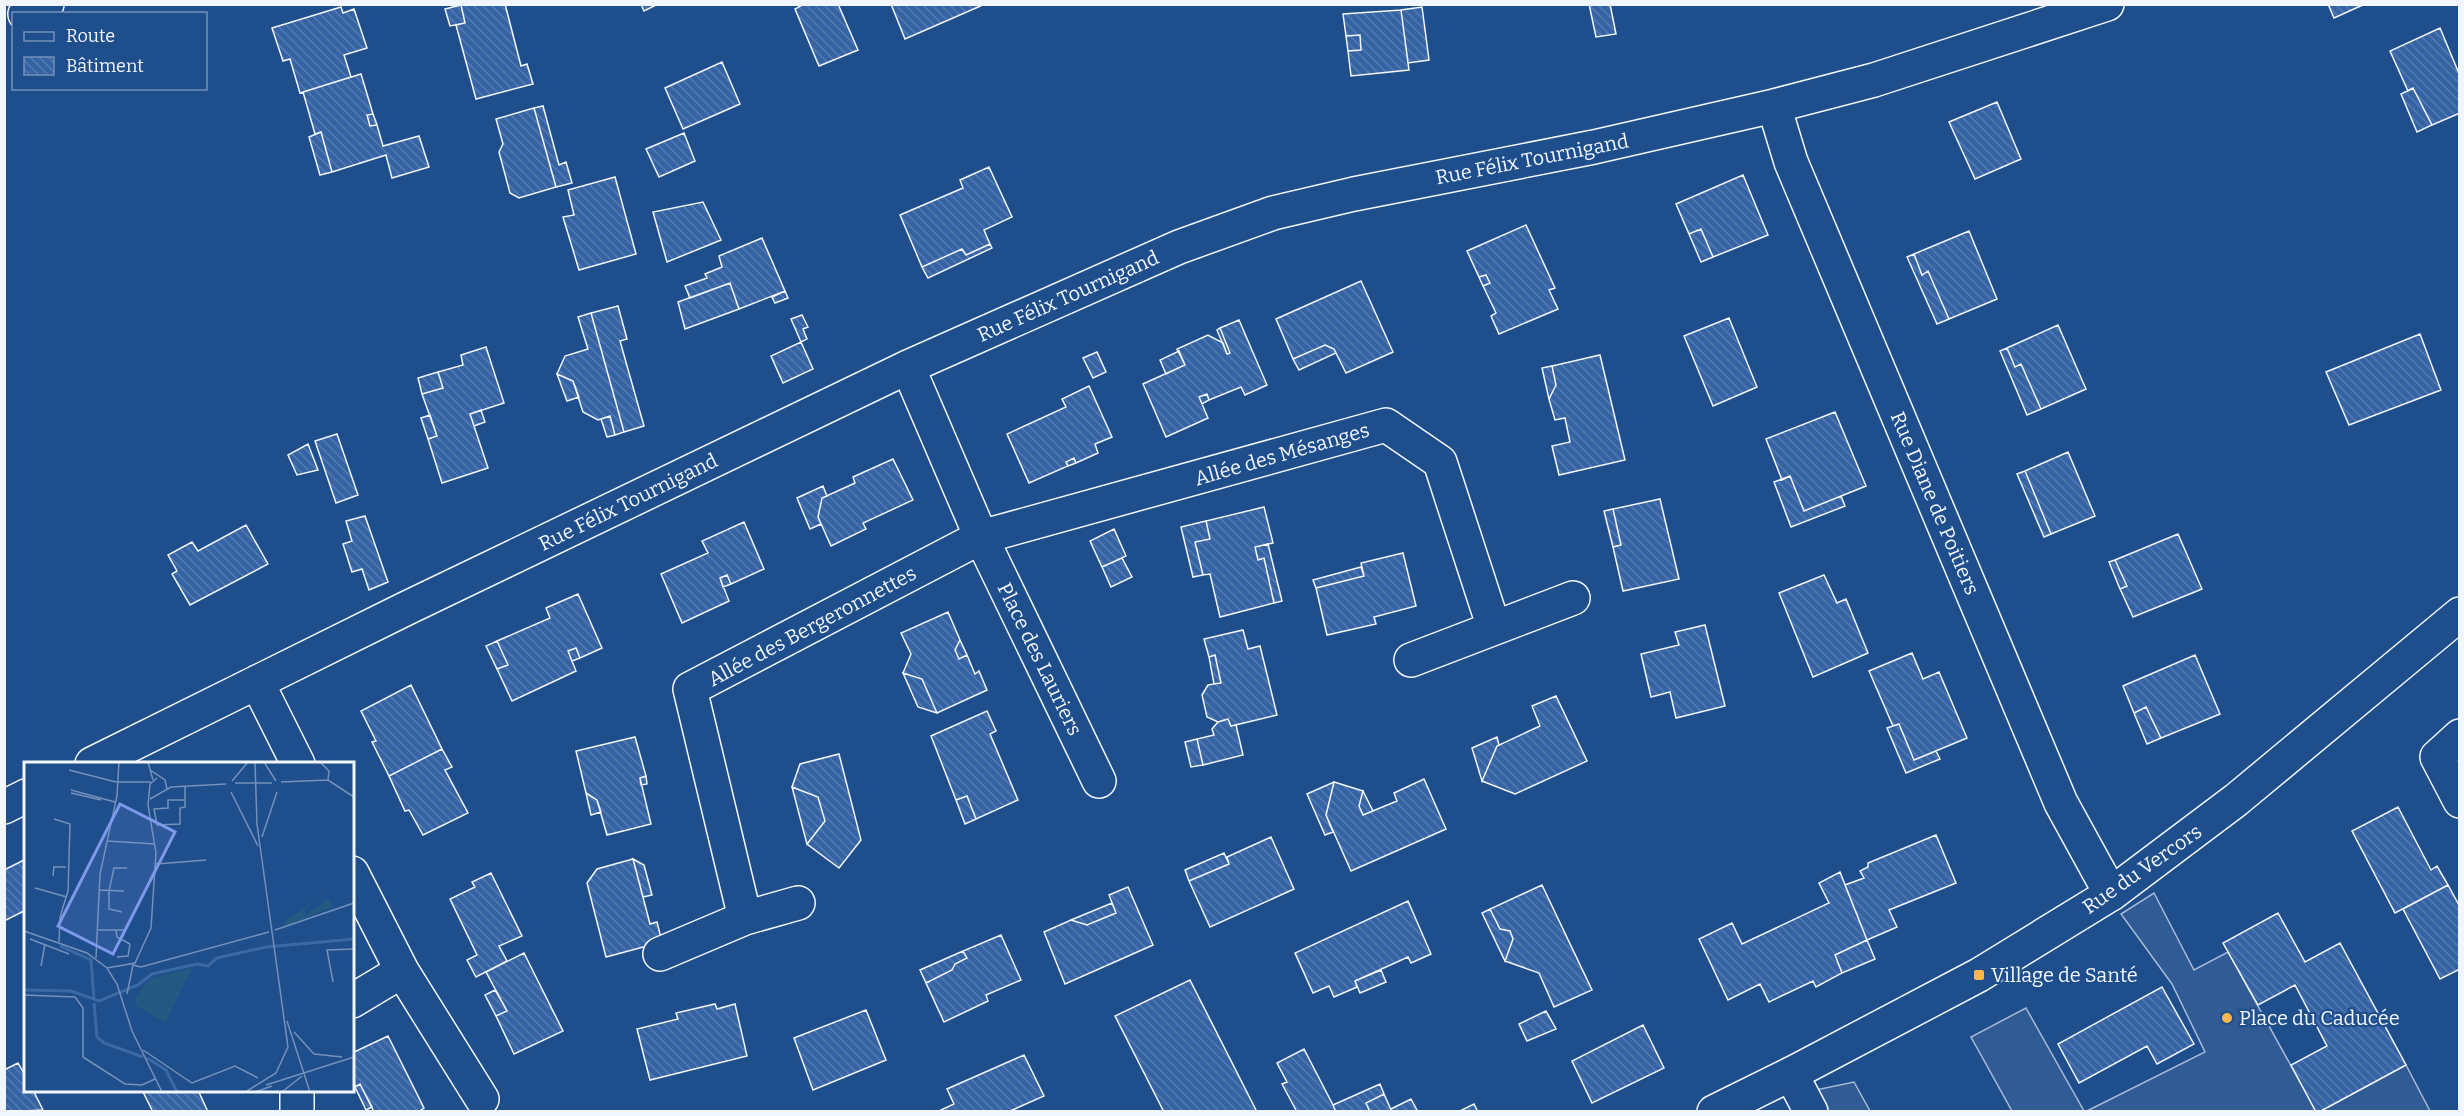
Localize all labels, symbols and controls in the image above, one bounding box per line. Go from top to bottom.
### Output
legend [12,12,207,90]
text: Route [66,25,115,47]
text: Bâtiment [66,55,144,77]
street label: Rue Félix Tournigand [1433,128,1631,189]
street label: Rue Félix Tournigand [974,245,1163,347]
street label: Rue Diane de Poitiers [1886,408,1984,598]
street label: Allée des Mésanges [1192,418,1372,490]
street label: Rue Félix Tournigand [535,448,721,556]
street label: Allée des Bergeronnettes [704,561,920,691]
street label: Place des Lauriers [993,579,1087,739]
inset map [24,762,354,1092]
street label: Rue du Vercors [2078,819,2206,919]
place label: Village de Santé [1991,963,2138,987]
marker: Village de Santé [1972,968,1986,982]
place label: Place du Caducée [2239,1006,2400,1030]
marker: Place du Caducée [2220,1011,2234,1025]

